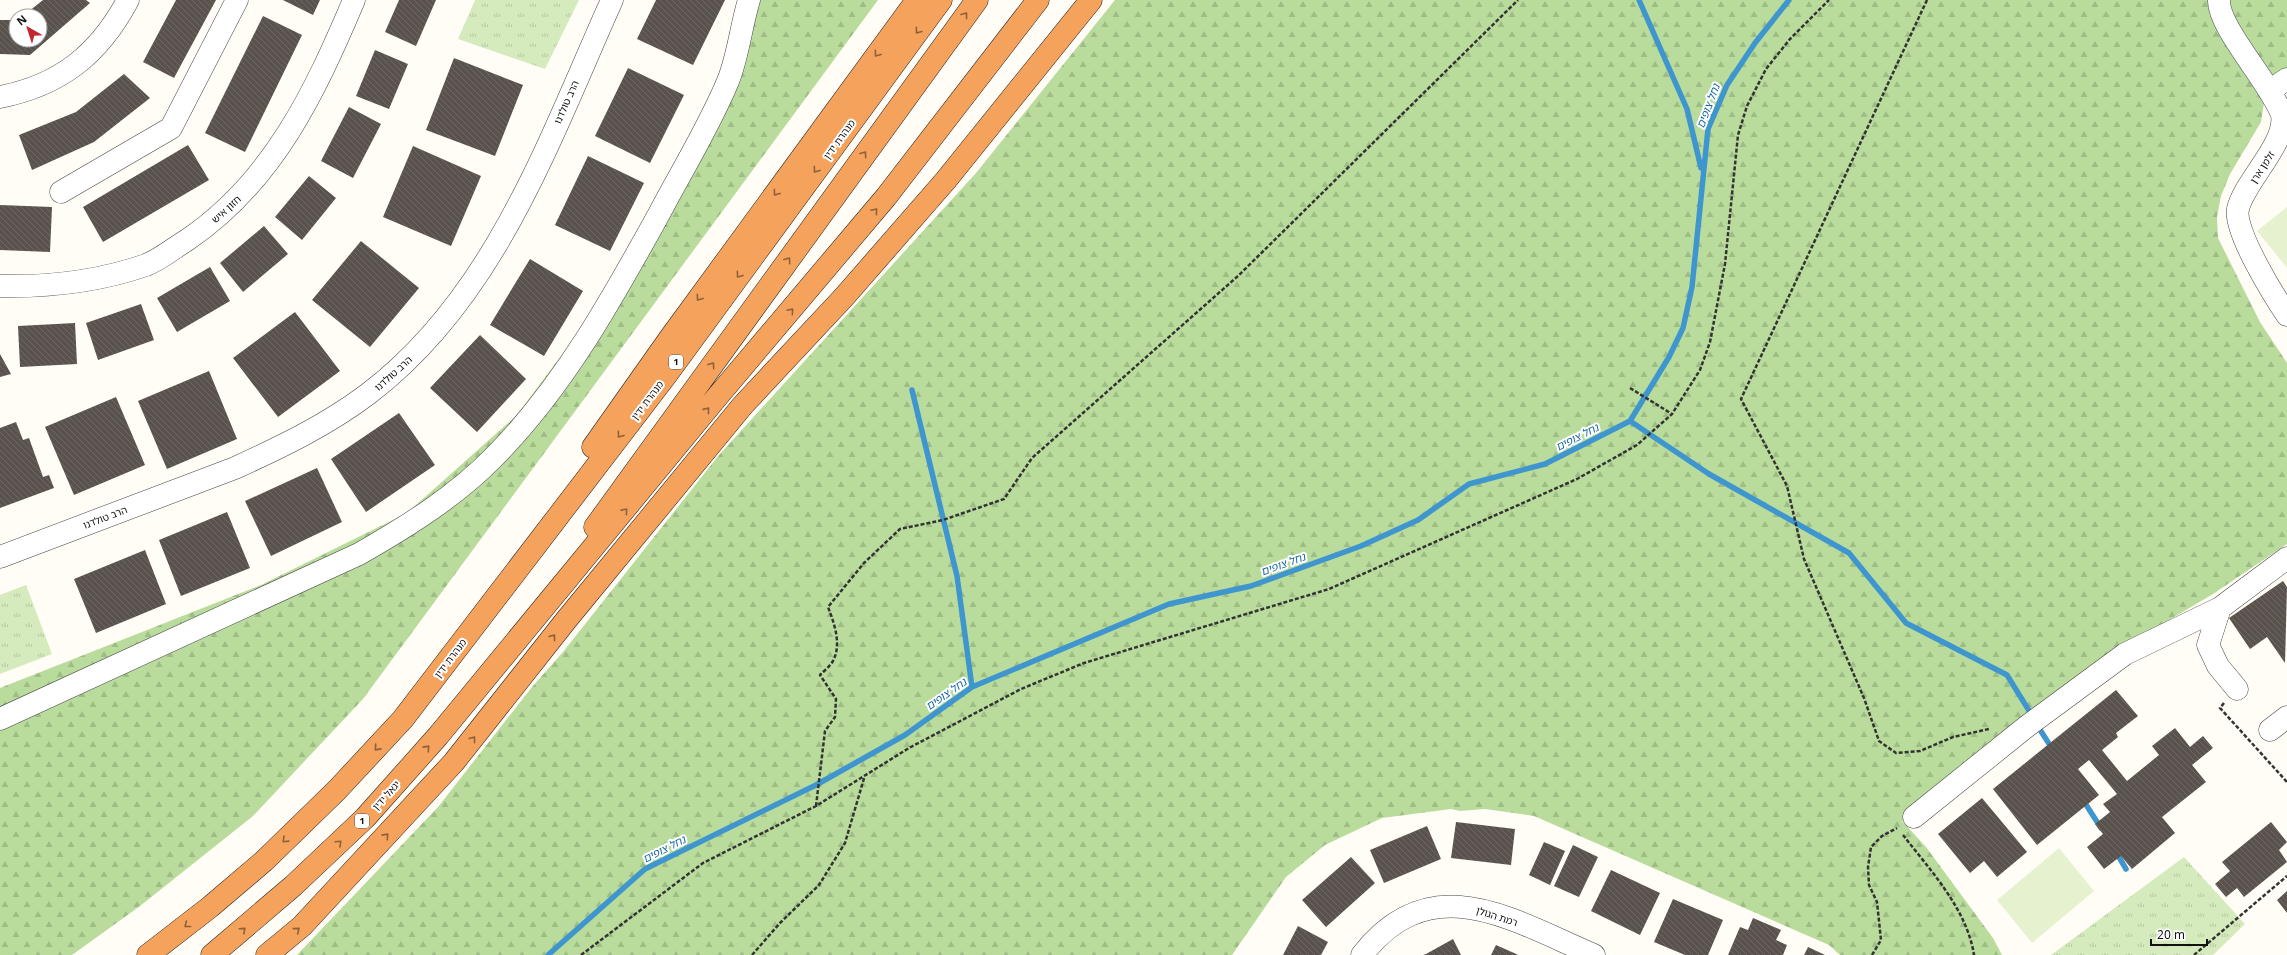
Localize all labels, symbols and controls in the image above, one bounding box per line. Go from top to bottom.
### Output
north arrow [8,8,48,48]
text: N [13,11,30,28]
one-way arrow [960,13,967,20]
one-way arrow [916,27,923,34]
one-way arrow [874,50,882,57]
street label: הרב טולדנו [550,78,582,126]
water label: נחל צופים [1692,81,1723,130]
street label: מנהרת ידין [820,116,858,162]
street label: זלמן ארן [2246,148,2278,186]
one-way arrow [859,152,866,159]
one-way arrow [813,166,821,173]
one-way arrow [773,188,780,195]
street label: חזון איש [208,192,244,226]
one-way arrow [870,208,877,215]
one-way arrow [783,257,790,264]
one-way arrow [737,271,744,278]
one-way arrow [696,294,704,301]
one-way arrow [787,308,794,315]
street label: הרב טולדנו [371,352,415,394]
road number: 1 [669,355,683,369]
one-way arrow [707,362,714,369]
street label: מנהרת ידין [628,377,667,423]
one-way arrow [703,407,710,414]
water label: נחל צופים [1553,419,1602,454]
one-way arrow [618,431,625,438]
street label: הרב טולדנו [81,502,129,532]
one-way arrow [621,508,628,515]
water label: נחל צופים [1258,548,1308,579]
one-way arrow [549,634,556,641]
street label: מנהרת ידין [431,635,470,681]
water label: נחל צופים [922,674,970,713]
one-way arrow [468,736,475,743]
one-way arrow [374,743,382,751]
one-way arrow [423,745,430,753]
street label: יגאל ידין [369,777,403,813]
road number: 1 [355,814,369,828]
water label: נחל צופים [640,831,689,866]
one-way arrow [382,833,389,841]
one-way arrow [282,835,290,843]
one-way arrow [334,840,342,848]
street label: רמת הגולן [1474,903,1520,929]
one-way arrow [185,920,192,927]
scale bar [2151,921,2207,947]
text: 20 m [2157,926,2185,943]
one-way arrow [292,927,300,934]
one-way arrow [238,928,245,935]

